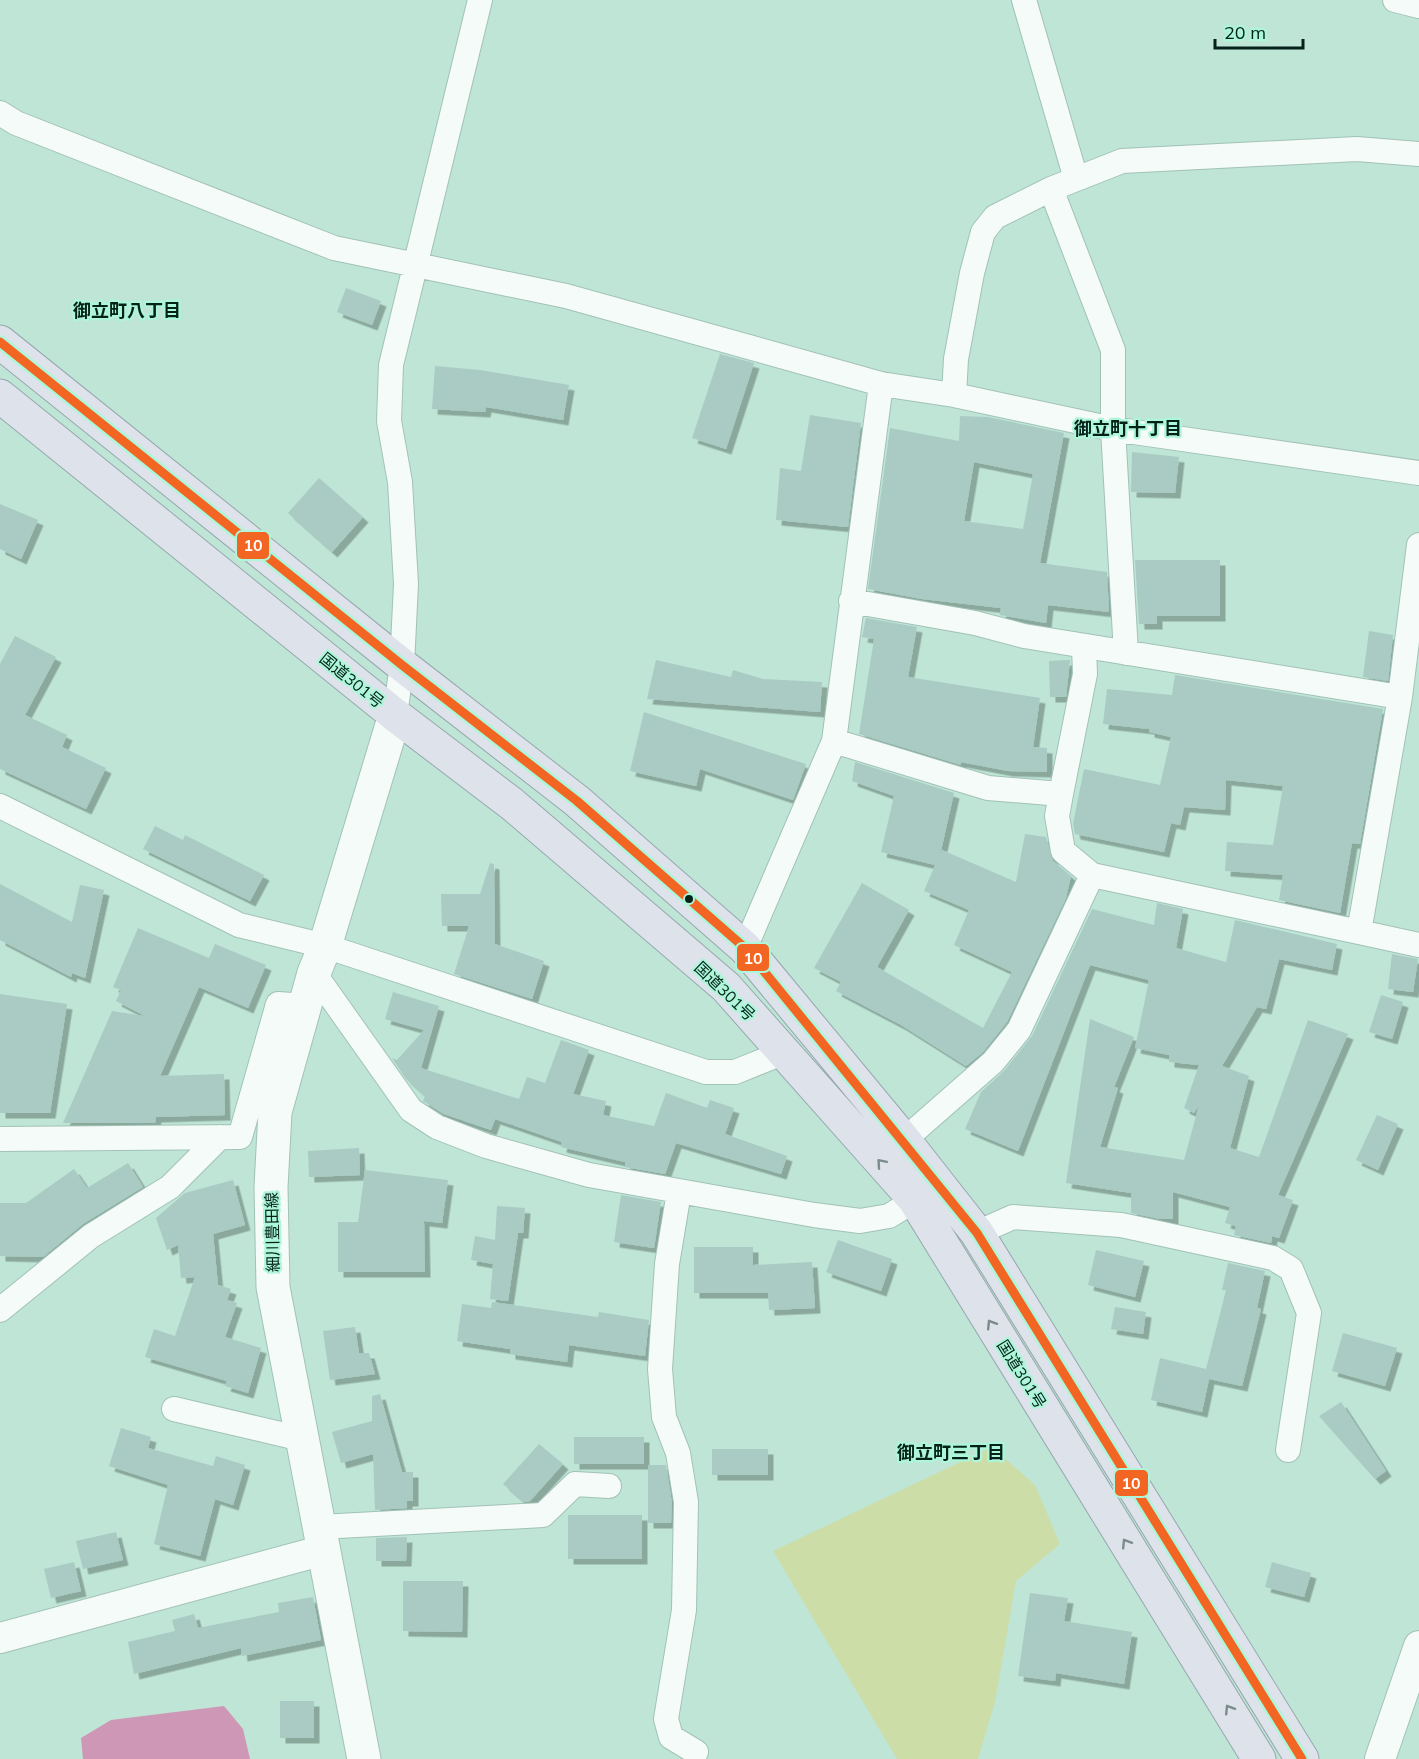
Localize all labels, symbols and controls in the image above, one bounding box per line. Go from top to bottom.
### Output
scale bar [1215,12,1304,50]
text: 20 m [1224,21,1266,44]
district label: 御立町八丁目 [72,299,181,322]
district label: 御立町十丁目 [1073,417,1182,440]
line badge: 10 [236,531,270,560]
text: 10 [243,535,263,555]
street label: 国道301号 [316,648,388,712]
unlabelled marker [683,893,695,905]
line badge: 10 [736,943,770,972]
text: 10 [743,948,763,968]
street label: 国道301号 [690,957,760,1025]
one-way arrow [877,1160,888,1170]
street label: 細川豊田線 [261,1192,283,1272]
one-way arrow [986,1320,998,1330]
street label: 国道301号 [993,1336,1051,1412]
district label: 御立町三丁目 [896,1441,1005,1464]
line badge: 10 [1114,1469,1149,1497]
text: 10 [1121,1473,1141,1493]
one-way arrow [1122,1539,1134,1549]
one-way arrow [1224,1705,1236,1715]

